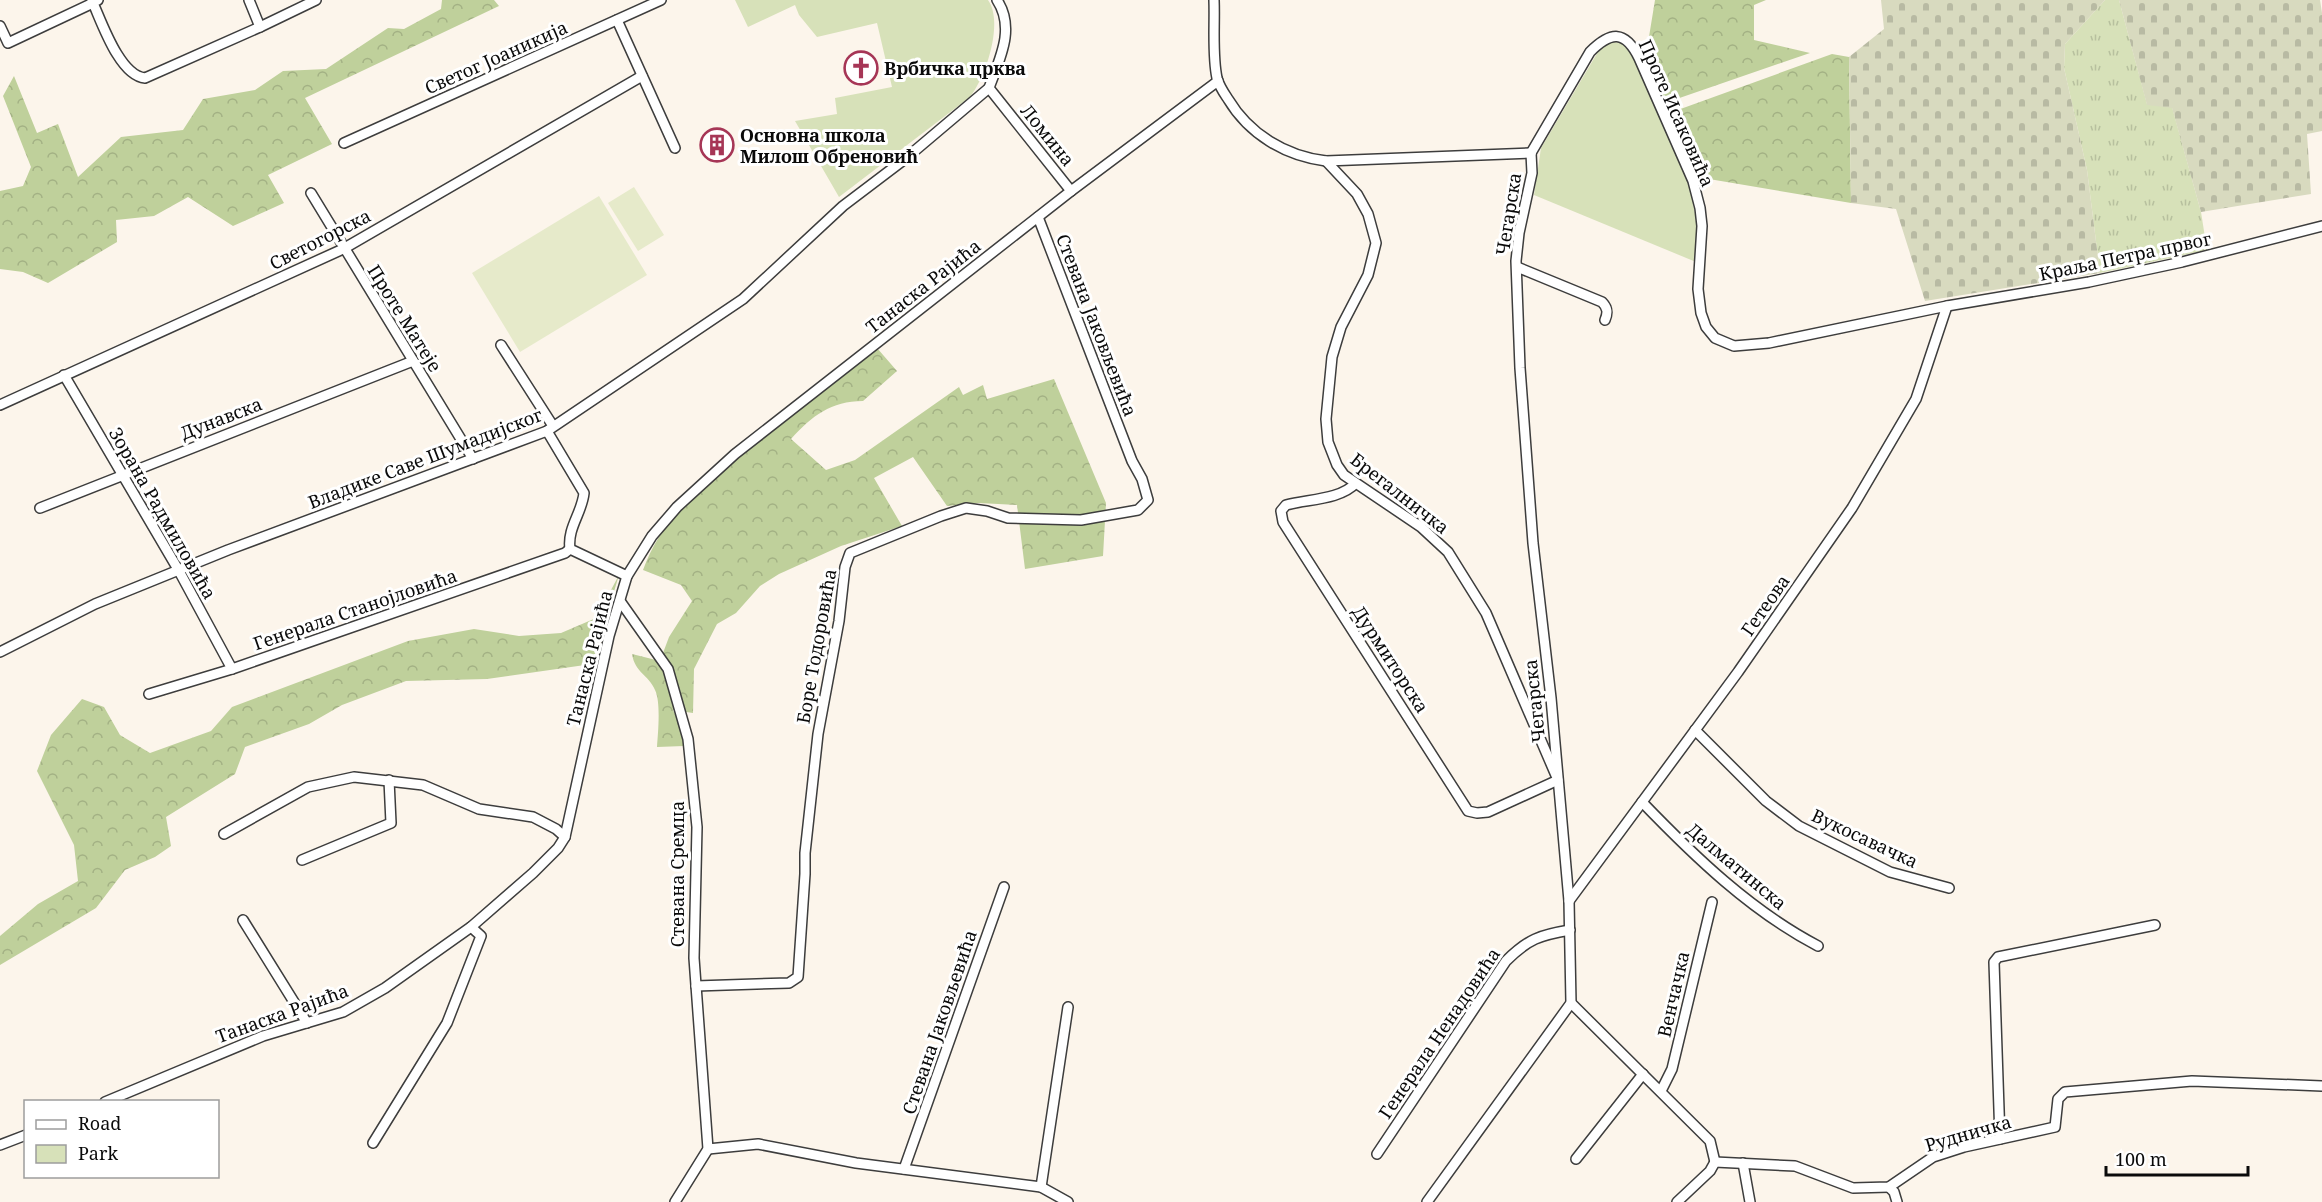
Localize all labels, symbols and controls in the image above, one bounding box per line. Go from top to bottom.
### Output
street label: Светог Јоаникија [421,15,571,99]
street label: Проте Исаковића [1634,36,1720,190]
church icon: Врбичка црква [843,50,879,86]
place label: Врбичка црква [884,56,1026,80]
street label: Ломина [1016,99,1080,171]
place label: Основна школа Милош Обреновић [740,123,918,168]
building icon: Основна школа Милош Обреновић [699,127,735,163]
street label: Чегарска [1490,171,1526,257]
street label: Светогорска [265,203,375,275]
street label: Краља Петра првог [2037,226,2214,286]
street label: Стевана Јаковљевића [1051,230,1143,420]
street label: Танаска Рајића [861,234,985,338]
street label: Проте Матеје [363,260,447,376]
street label: Дунавска [177,391,265,445]
street label: Владике Саве Шумадијског [304,402,546,514]
street label: Зорана Радмиловића [104,423,222,603]
street label: Брегалничка [1346,447,1454,539]
street label: Генерала Станојловића [250,563,460,655]
street label: Боре Тодоровића [791,567,841,725]
street label: Гетеова [1735,570,1795,640]
street label: Танаска Рајића [560,587,618,729]
street label: Дурмиторска [1347,601,1435,717]
street label: Чегарска [1518,658,1550,744]
street label: Стевана Сремца [665,801,689,947]
street label: Вукосавачка [1808,803,1922,873]
street label: Далматинска [1682,817,1792,915]
street label: Стевана Јаковљевића [896,927,982,1117]
street label: Генерала Ненадовића [1373,943,1505,1123]
street label: Венчачка [1651,949,1695,1039]
street label: Танаска Рајића [212,978,352,1048]
legend [24,1100,219,1178]
street label: Рудничка [1922,1109,2014,1157]
text: Road [78,1111,121,1135]
scale bar [2106,1139,2248,1177]
text: Park [78,1141,118,1165]
text: 100 m [2115,1147,2167,1171]

